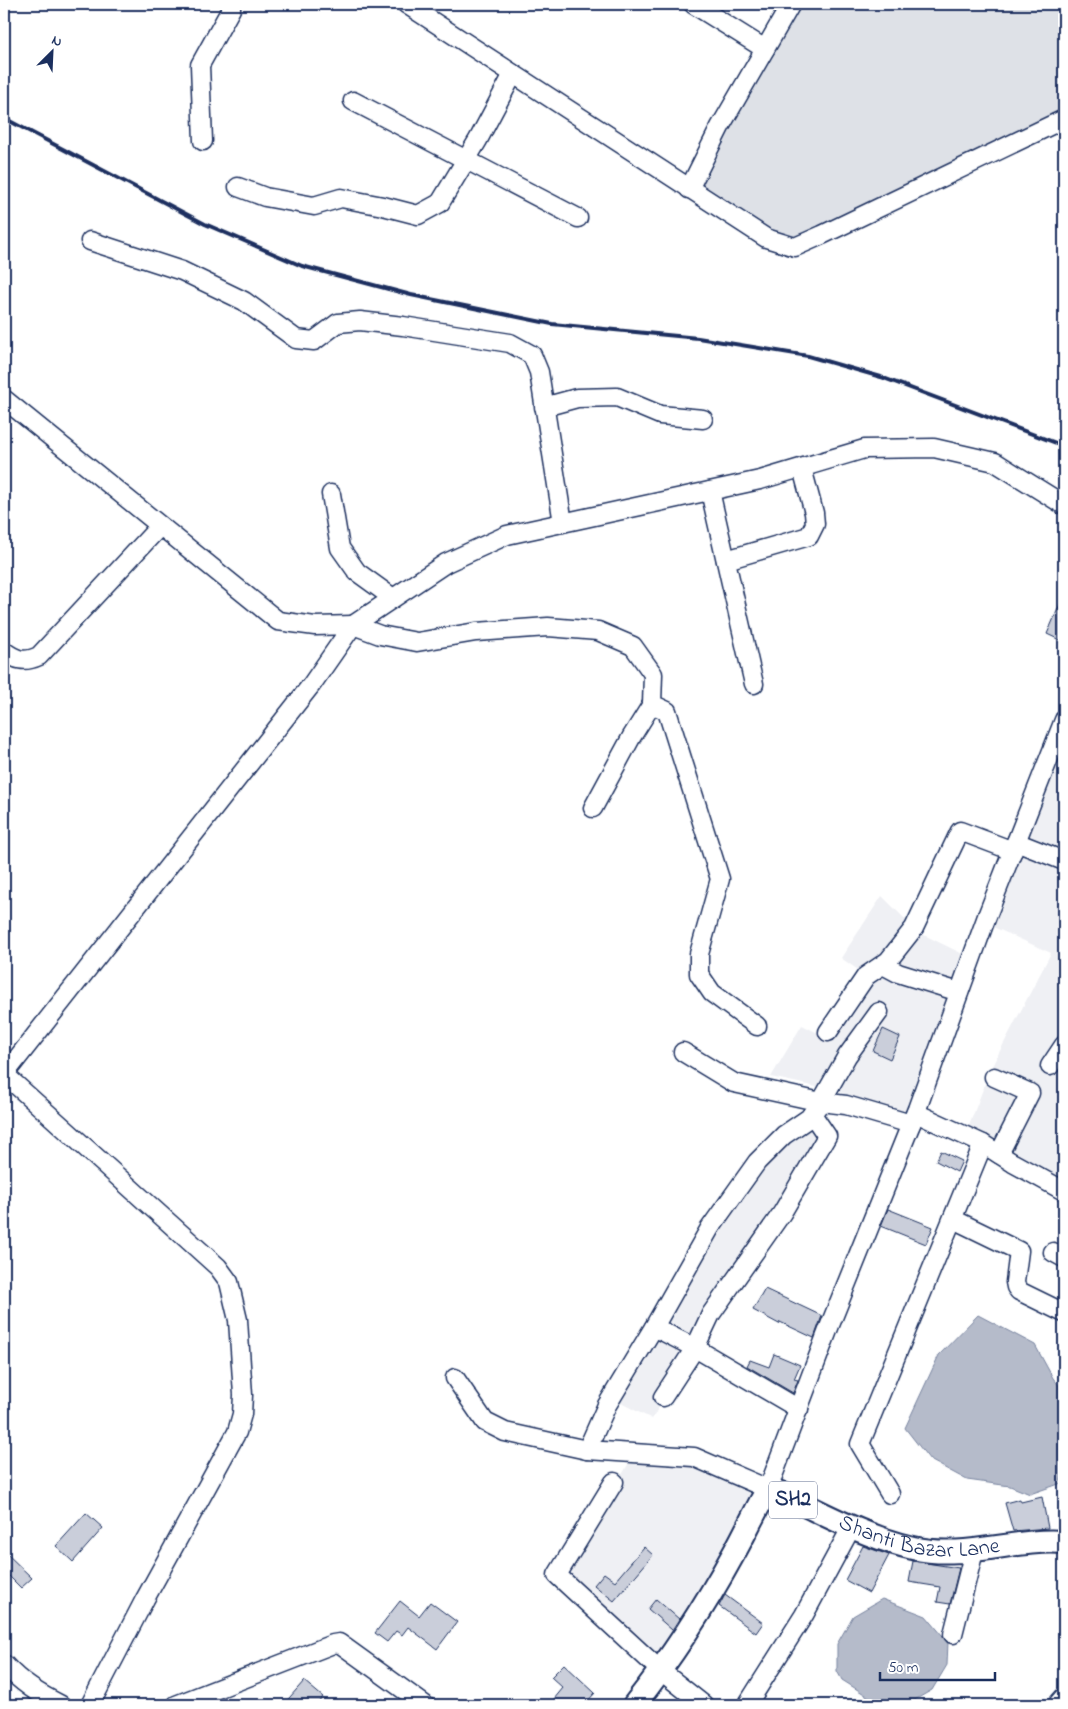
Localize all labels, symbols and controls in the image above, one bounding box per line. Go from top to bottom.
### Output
north arrow [28,28,78,78]
text: N [48,30,65,53]
road number: SH2 [769,1482,817,1518]
street label: Shanti Bazar Lane [833,1507,1002,1568]
scale bar [880,1649,996,1681]
text: 50 m [888,1657,919,1679]

